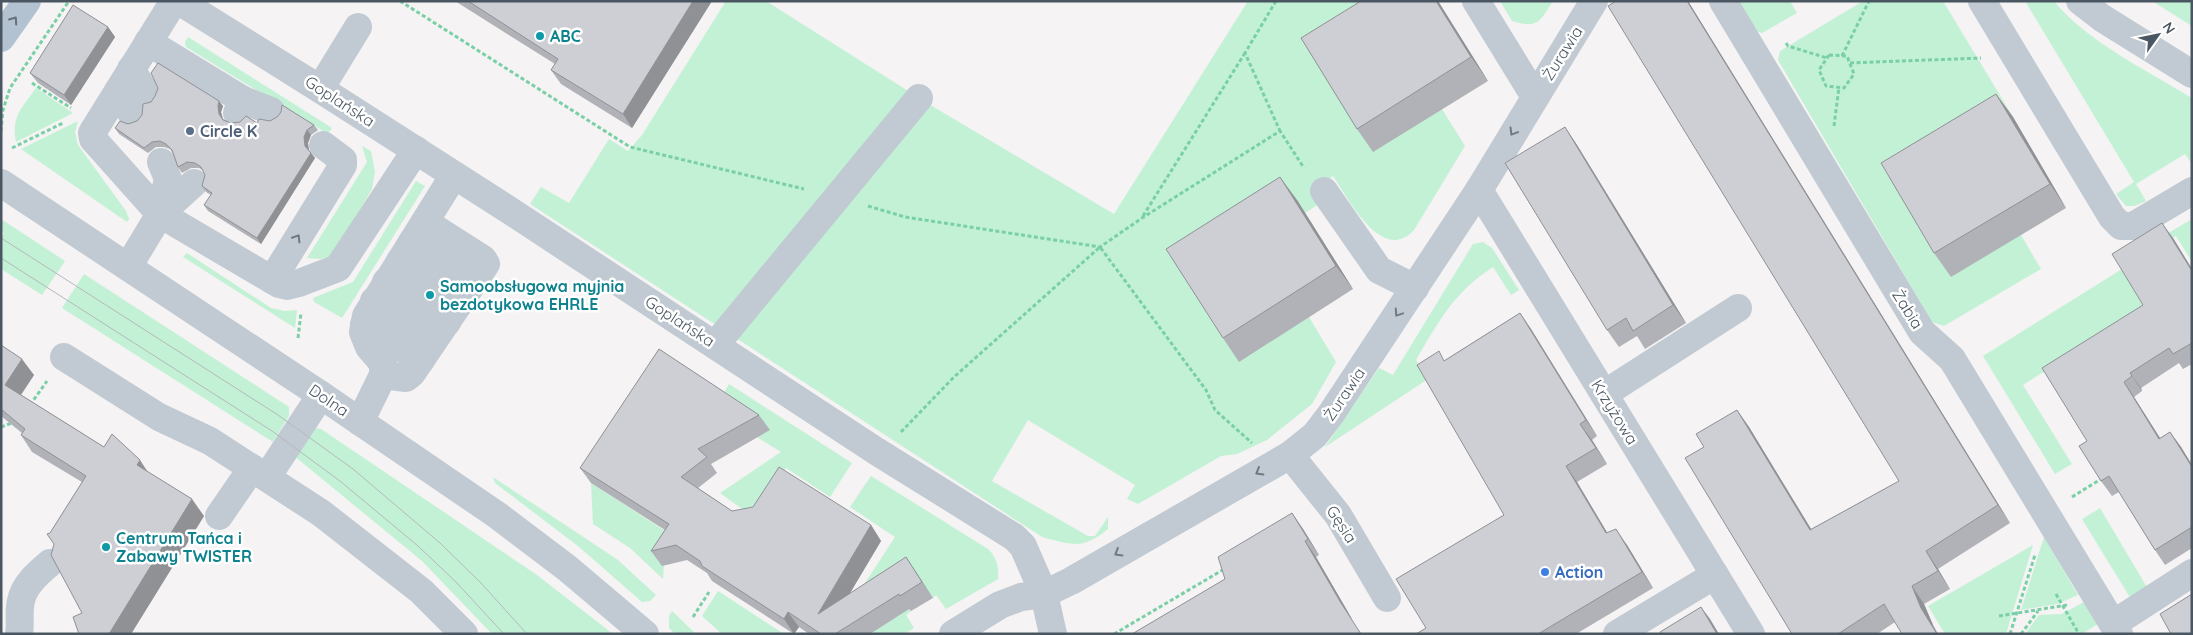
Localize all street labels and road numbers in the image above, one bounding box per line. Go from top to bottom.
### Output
street label: Żurawia [1538,22,1586,84]
street label: Goplańska [302,71,378,131]
street label: Żabia [1888,286,1928,332]
street label: Goplańska [642,291,718,351]
street label: Żurawia [1319,363,1369,425]
street label: Krzyżowa [1587,376,1643,448]
street label: Dolna [305,379,353,421]
street label: Gęsia [1323,501,1361,547]

